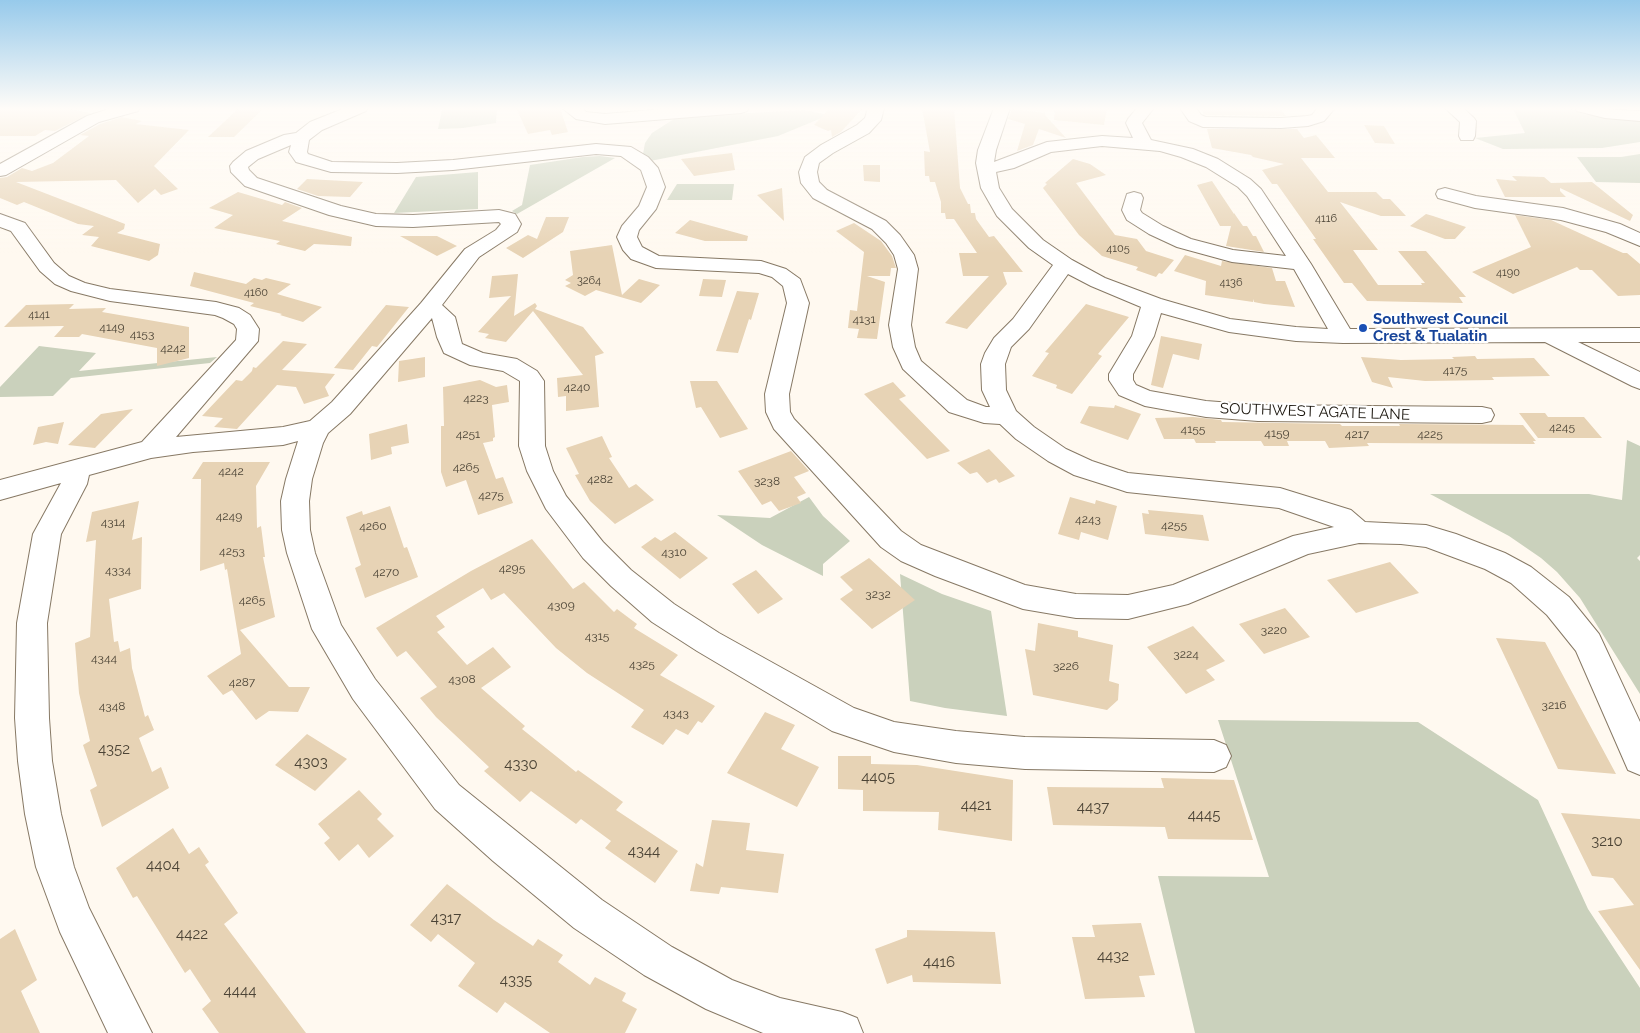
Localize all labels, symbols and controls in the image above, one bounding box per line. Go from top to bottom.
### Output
house number: 4116 [1315,212,1337,226]
house number: 4105 [1106,242,1130,256]
house number: 4190 [1496,266,1520,280]
house number: 3264 [577,274,601,288]
house number: 4136 [1219,276,1243,290]
house number: 4160 [244,286,268,300]
house number: 4141 [28,308,50,322]
place label: Southwest Council Crest & Tualatin [1373,310,1508,345]
house number: 4131 [852,312,876,326]
house number: 4149 [99,320,125,334]
marker: Southwest Council Crest & Tualatin [1357,322,1369,334]
house number: 4153 [130,327,154,341]
house number: 4242 [160,341,186,355]
house number: 4175 [1443,363,1467,377]
house number: 4240 [564,380,590,394]
house number: 4223 [463,391,489,405]
street label: SOUTHWEST AGATE LANE [1220,400,1410,424]
house number: 4245 [1549,420,1575,434]
house number: 4155 [1181,422,1205,436]
house number: 4159 [1264,426,1290,440]
house number: 4251 [456,427,480,441]
house number: 4217 [1345,427,1369,441]
house number: 4225 [1417,427,1443,441]
house number: 4265 [453,460,479,474]
house number: 4242 [218,464,244,478]
house number: 4282 [587,472,613,486]
house number: 3238 [754,474,780,488]
house number: 4275 [478,488,504,502]
house number: 4249 [216,509,242,523]
house number: 4243 [1075,512,1101,526]
house number: 4314 [101,515,125,529]
house number: 4255 [1161,518,1187,532]
house number: 4260 [359,519,387,533]
house number: 4253 [219,544,245,558]
house number: 4310 [661,545,687,559]
house number: 4295 [499,561,525,575]
house number: 4334 [105,563,131,577]
house number: 4270 [373,565,399,579]
house number: 3232 [865,587,891,601]
house number: 4265 [239,593,265,607]
house number: 4309 [547,598,575,612]
house number: 3220 [1261,623,1287,637]
house number: 4315 [585,629,609,643]
house number: 3224 [1173,647,1199,661]
house number: 4344 [91,651,117,665]
house number: 4325 [629,657,655,671]
house number: 3226 [1053,659,1079,673]
house number: 4308 [448,672,476,686]
house number: 4287 [229,675,255,689]
house number: 3216 [1541,698,1567,712]
house number: 4348 [99,699,125,713]
house number: 4343 [663,706,689,720]
house number: 4352 [98,740,130,758]
house number: 4303 [294,753,328,771]
house number: 4330 [504,755,538,773]
house number: 4405 [861,768,895,786]
house number: 4421 [961,796,991,814]
house number: 4437 [1077,798,1109,816]
house number: 4445 [1188,806,1220,824]
house number: 3210 [1591,832,1623,850]
house number: 4344 [628,842,660,860]
house number: 4404 [146,856,180,874]
house number: 4317 [431,909,461,927]
house number: 4422 [176,925,208,943]
house number: 4432 [1097,947,1129,965]
house number: 4416 [923,953,955,971]
house number: 4335 [500,971,532,989]
house number: 4444 [224,982,256,1000]

